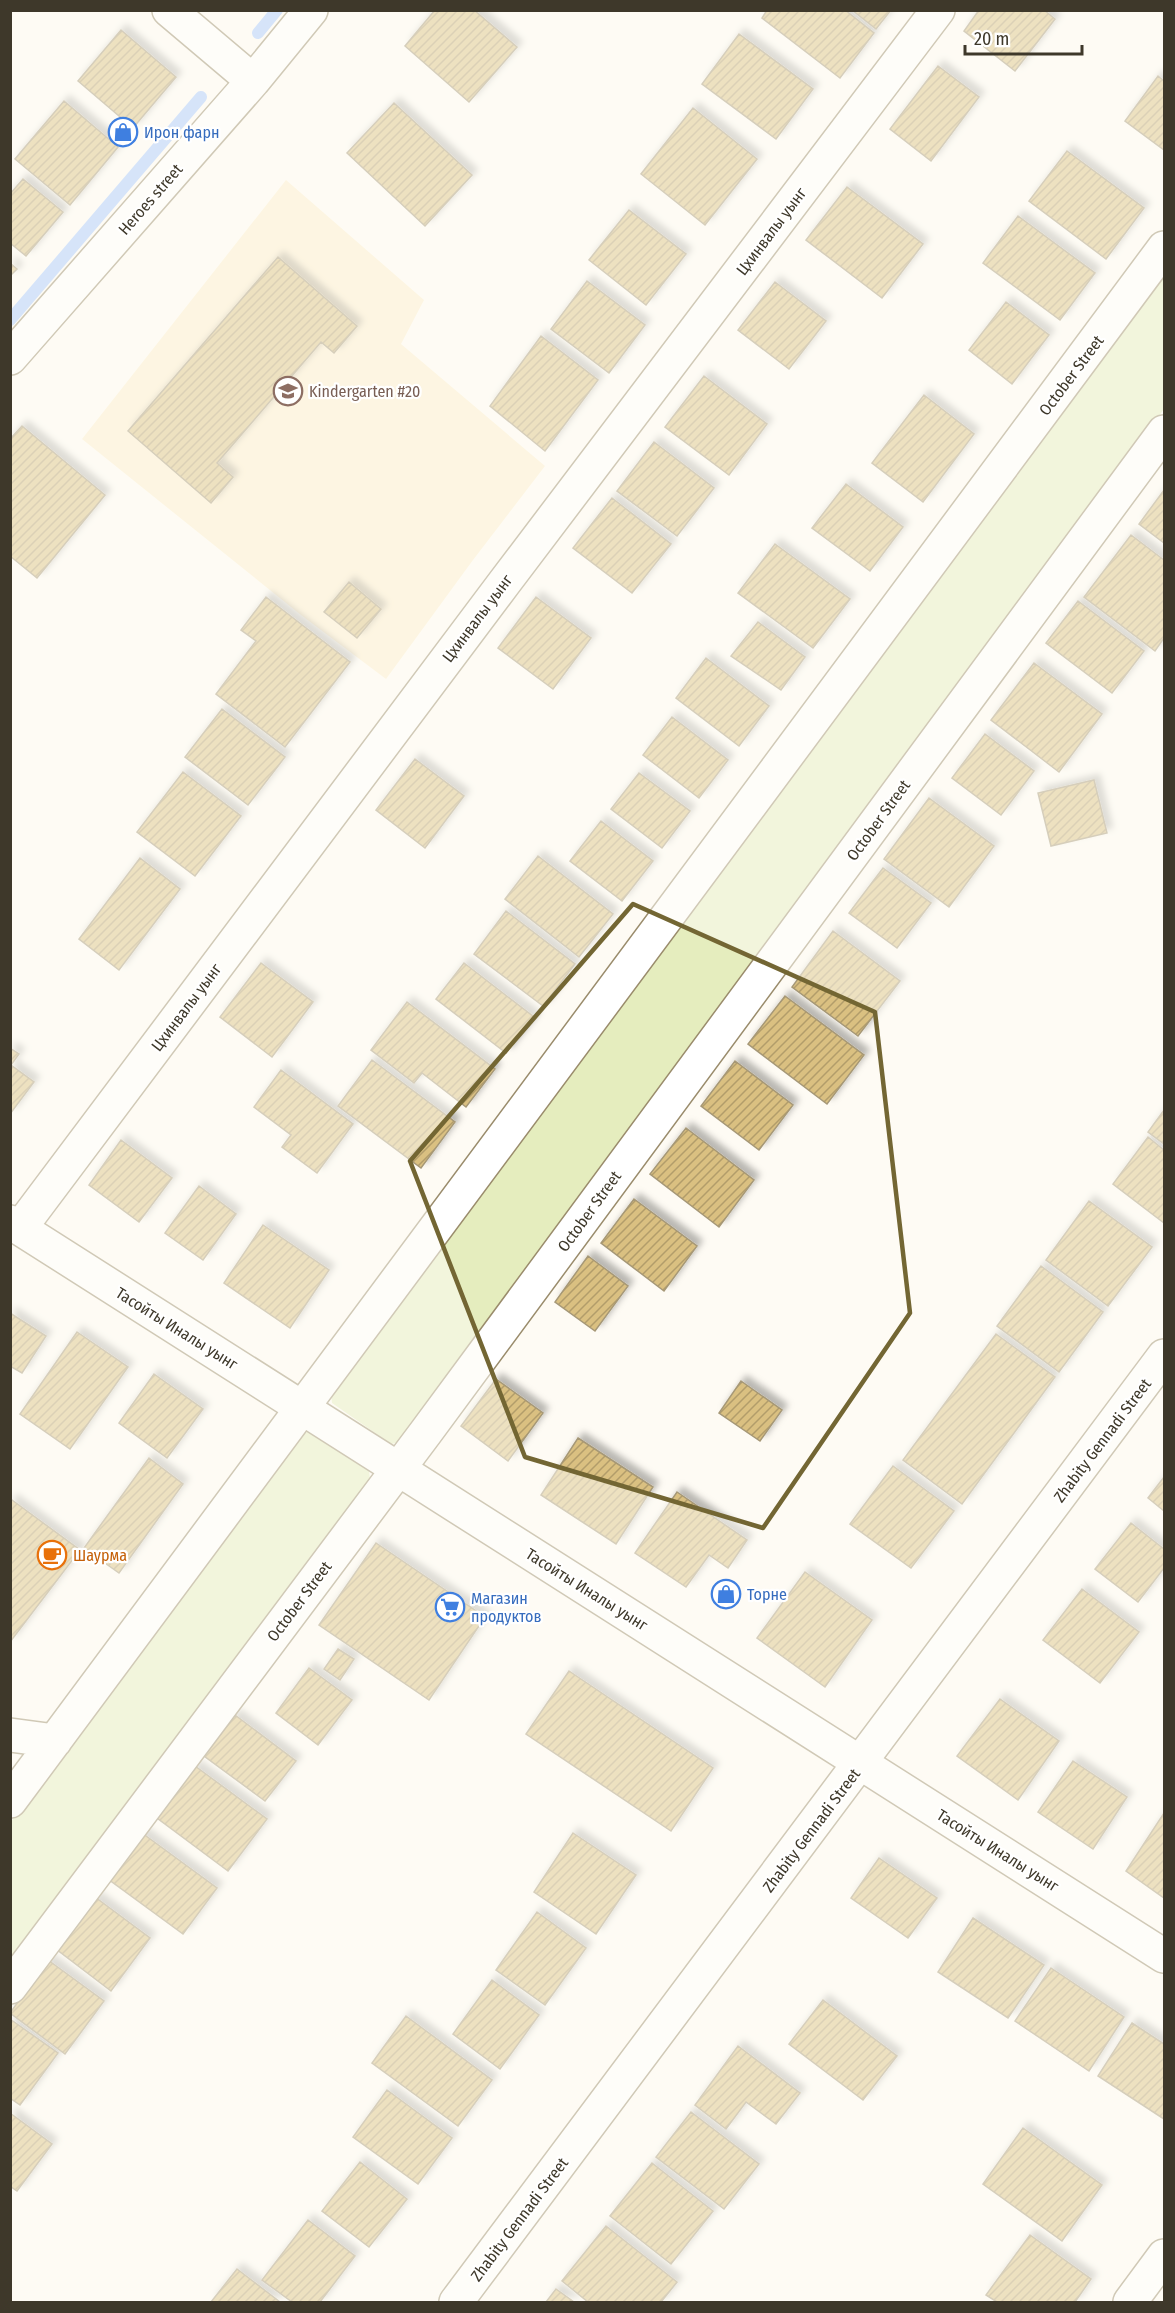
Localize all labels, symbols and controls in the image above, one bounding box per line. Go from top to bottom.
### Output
scale bar [965,18,1082,56]
text: 20 m [974,28,1009,50]
shop icon: Ирон фарн [107,116,139,148]
place label: Ирон фарн [144,123,219,142]
street label: Heroes street [114,159,187,239]
street label: Цхинвалы уынг [732,183,811,279]
street label: October Street [1035,331,1108,419]
school or university icon: Kindergarten #20 [272,375,304,407]
place label: Kindergarten #20 [309,382,420,401]
street label: Цхинвалы уынг [438,570,517,666]
street label: October Street [843,776,915,864]
street label: Цхинвалы уынг [147,959,226,1055]
street label: October Street [554,1167,626,1255]
street label: Тасойты Иналы уынг [112,1283,242,1374]
street label: Zhabity Gennadi Street [1050,1374,1156,1506]
cafe icon: Шаурма [36,1539,68,1571]
street label: Тасойты Иналы уынг [522,1544,652,1635]
place label: Шаурма [73,1546,127,1565]
street label: October Street [263,1557,336,1645]
shop icon: Торне [710,1578,742,1610]
place label: Торне [747,1585,787,1604]
place label: Магазин продуктов [471,1589,542,1626]
supermarket icon: Магазин продуктов [434,1591,466,1623]
street label: Zhabity Gennadi Street [759,1764,865,1896]
street label: Тасойты Иналы уынг [933,1805,1063,1896]
street label: Zhabity Gennadi Street [467,2153,573,2285]

